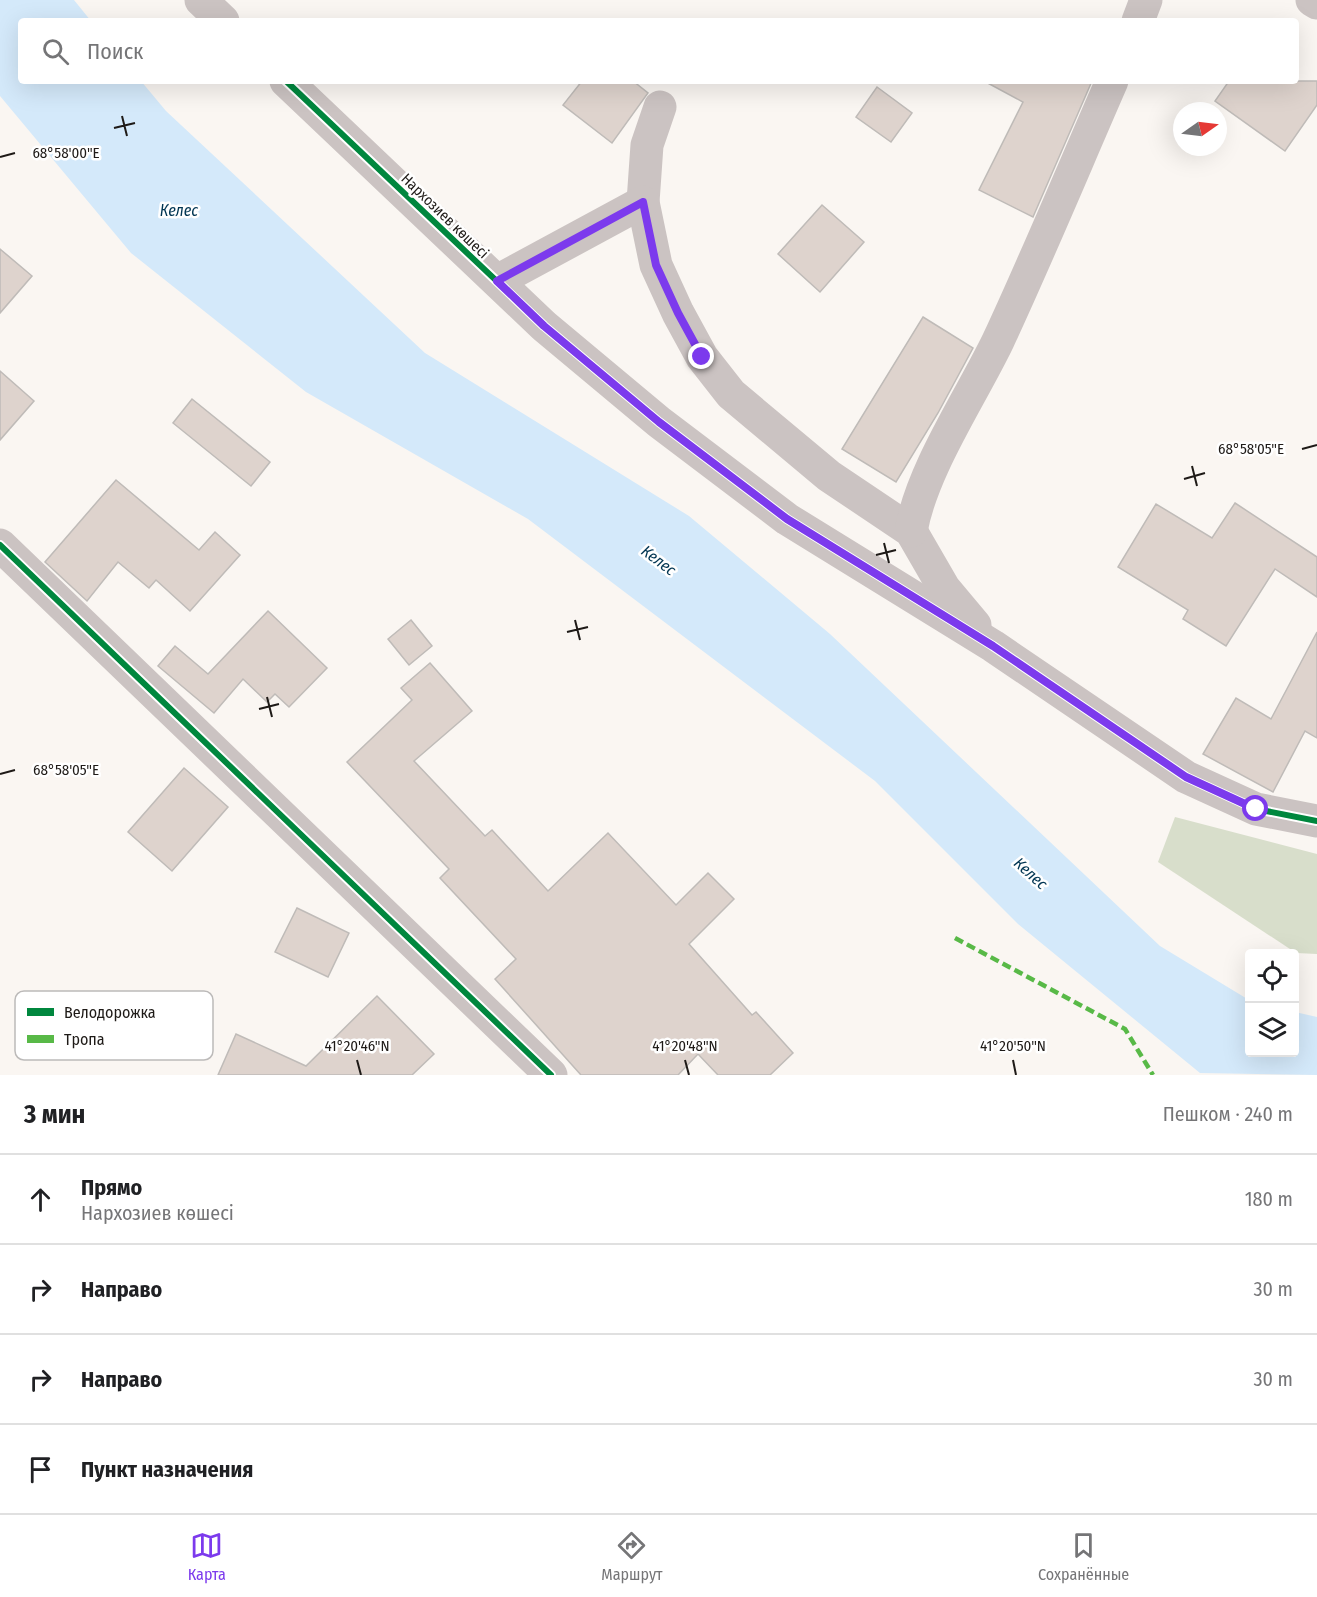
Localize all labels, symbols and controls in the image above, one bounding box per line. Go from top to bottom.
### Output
search box [18,18,1299,84]
icon: search [39,35,72,68]
text: Поиск [87,38,143,65]
north arrow [1173,102,1227,156]
text: 68°58'00"E [32,144,100,162]
street label: Нархозиев көшесі [398,170,492,262]
water label: Келес [160,201,198,220]
route end [688,343,714,369]
text: 68°58'05"E [1218,440,1284,458]
water label: Келес [638,541,680,580]
text: 68°58'05"E [33,761,99,779]
route start [1242,795,1268,821]
water label: Келес [1010,853,1051,893]
map controls [1245,949,1299,1057]
button: locate [1245,949,1299,1003]
legend [15,991,213,1060]
text: Велодорожка [64,1003,156,1022]
button: layers [1245,1003,1299,1057]
text: Тропа [64,1030,105,1049]
text: 41°20'46"N [324,1037,390,1055]
text: 41°20'48"N [652,1037,718,1055]
text: 41°20'50"N [980,1037,1046,1055]
text: 3 мин [24,1099,85,1130]
text: Пешком · 240 m [1163,1102,1293,1126]
text: Прямо [81,1174,142,1201]
icon: ahead [24,1183,57,1216]
text: 180 m [1245,1187,1293,1211]
text: Нархозиев көшесі [81,1201,234,1225]
icon: right [24,1273,57,1306]
text: Направо [81,1276,162,1303]
text: 30 m [1253,1277,1293,1301]
icon: right [24,1363,57,1396]
text: Направо [81,1366,162,1393]
text: 30 m [1253,1367,1293,1391]
icon: arrive [24,1453,57,1486]
text: Пункт назначения [81,1456,253,1483]
tab: Карта [188,1529,226,1584]
tab: Маршрут [601,1529,663,1584]
tab: Сохранённые [1038,1529,1129,1584]

